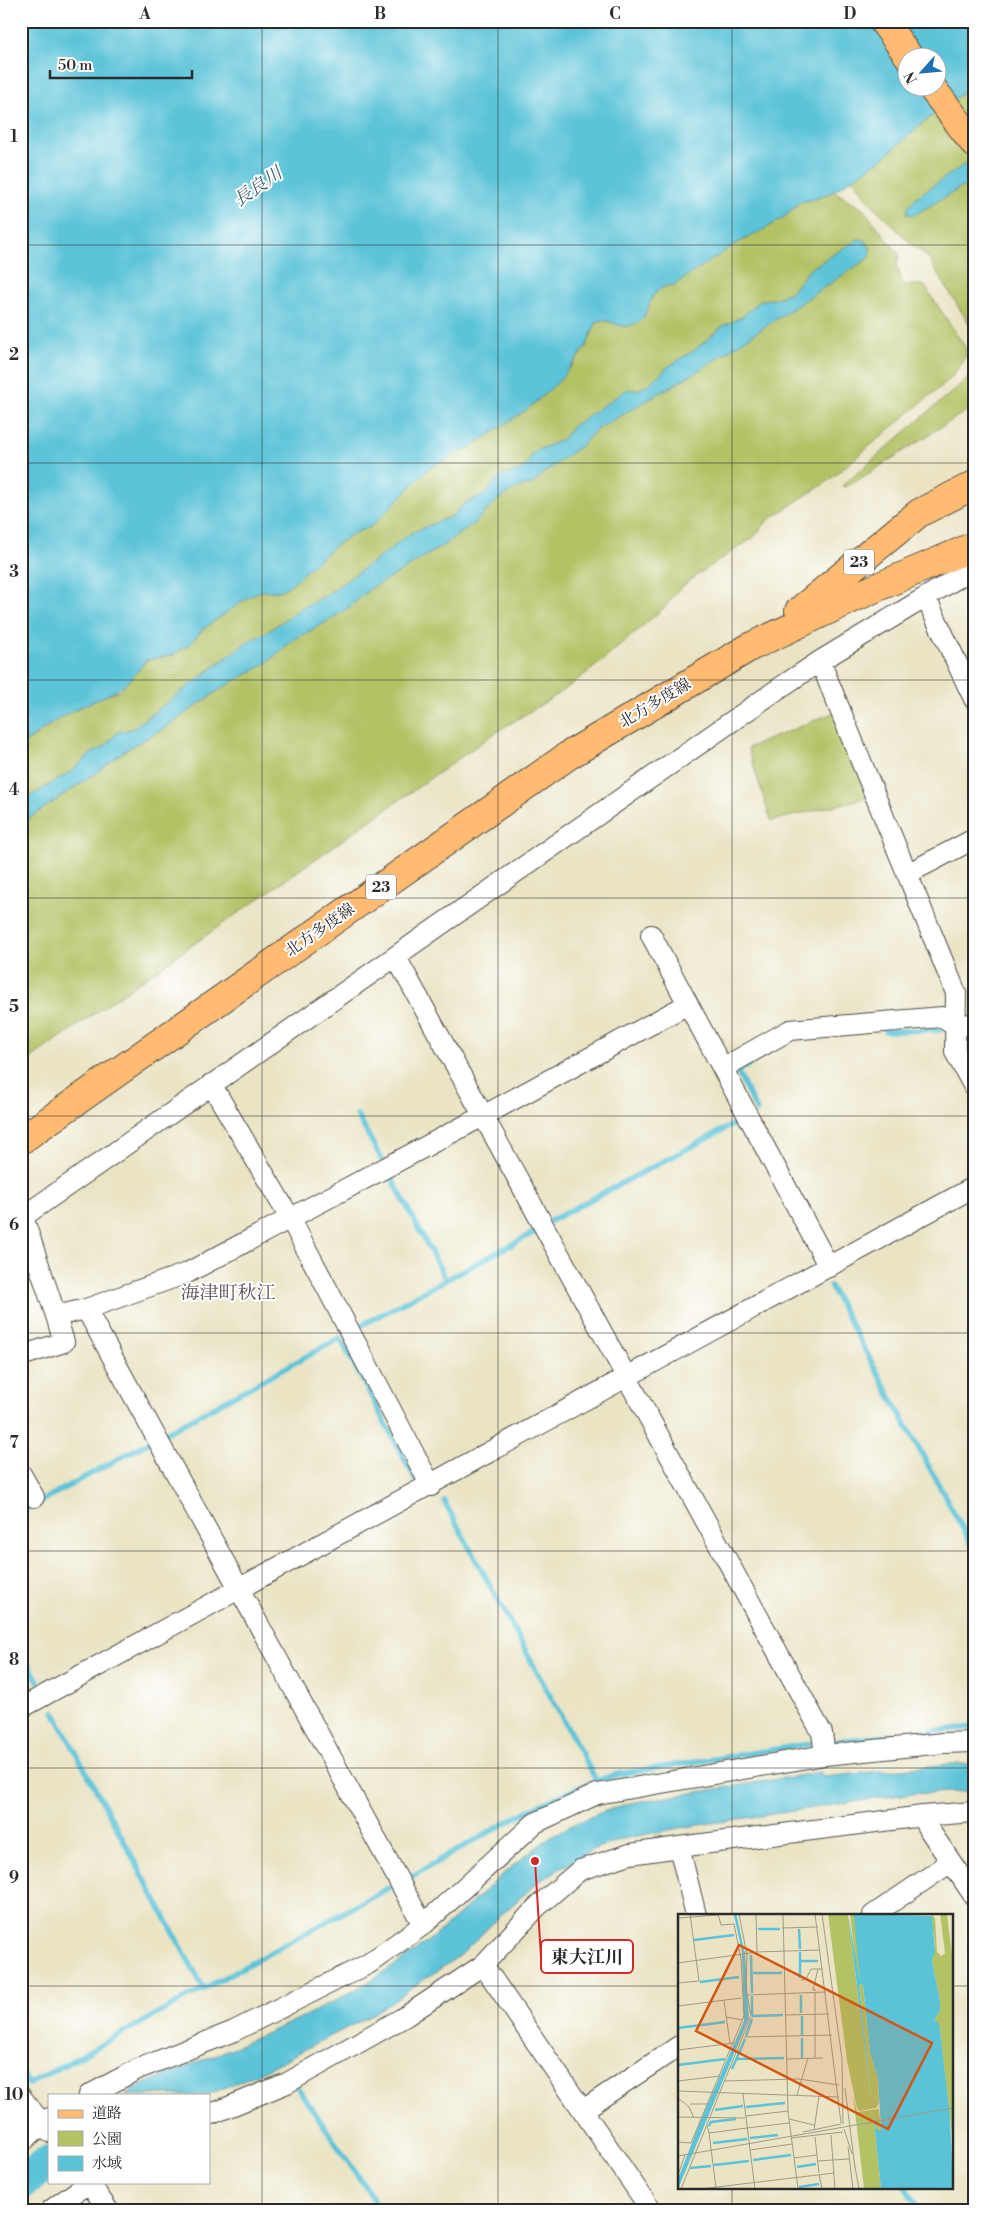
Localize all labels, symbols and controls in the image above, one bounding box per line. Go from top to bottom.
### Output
text: A [138,4,151,24]
text: B [374,4,386,24]
text: C [609,4,621,24]
text: D [844,4,857,24]
scale bar [50,48,192,80]
north arrow [898,48,948,98]
text: 50 m [58,56,92,75]
text: N [901,68,922,86]
text: 1 [10,127,18,147]
water label: 長良川 [229,161,288,212]
text: 2 [9,345,19,365]
road number: 23 [844,550,874,574]
text: 3 [9,562,19,582]
street label: 北方多度線 [616,674,694,732]
text: 4 [9,780,20,800]
road number: 23 [366,874,396,900]
street label: 北方多度線 [281,899,359,961]
text: 5 [9,997,19,1017]
text: 6 [9,1215,19,1235]
district label: 海津町秋江 [180,1281,276,1305]
text: 7 [9,1433,19,1453]
text: 8 [9,1650,19,1670]
text: 9 [9,1868,19,1888]
inset map [678,1914,952,2188]
callout: 東大江川 [541,1940,633,1973]
text: 東大江川 [551,1946,623,1969]
text: 10 [5,2085,23,2105]
legend [48,2094,210,2184]
text: 道路 [92,2104,122,2123]
text: 公園 [92,2130,122,2149]
text: 水域 [92,2154,122,2173]

